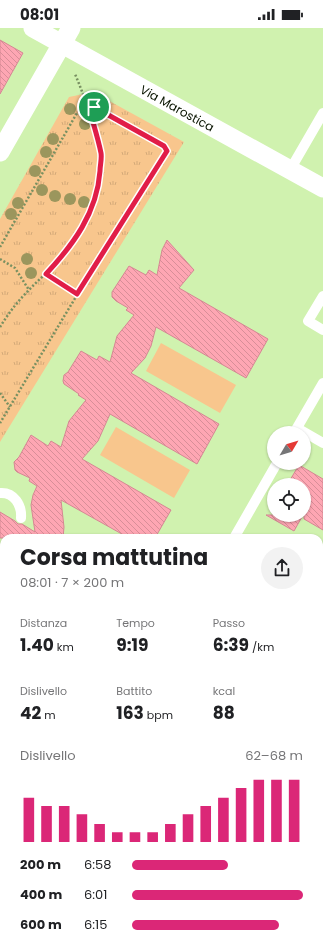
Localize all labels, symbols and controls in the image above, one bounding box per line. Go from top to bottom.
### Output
text: 08:01 [20,4,59,25]
street label: Via Marostica [137,80,218,135]
pin [77,90,111,124]
icon: arrive [83,96,105,118]
north arrow [267,426,311,470]
map controls [267,426,311,522]
button: locate [267,478,311,522]
text: Corsa mattutina [20,542,208,573]
button: share [261,547,303,589]
text: 08:01 · 7 × 200 m [20,573,124,592]
text: Distanza [20,615,67,631]
text: Tempo [116,615,155,631]
text: Passo [213,615,245,631]
text: 1.40 [20,633,54,657]
text: 9:19 [116,633,148,657]
text: 6:39 [213,633,249,657]
text: km [54,639,74,655]
text: /km [249,639,274,655]
text: Dislivello [20,683,67,699]
text: Battito [116,683,152,699]
text: kcal [213,683,235,699]
text: 42 [20,701,41,725]
text: 163 [116,701,144,725]
text: 88 [213,701,235,725]
text: m [41,707,56,723]
text: bpm [144,707,173,723]
text: Dislivello [20,746,76,765]
text: 62–68 m [245,746,303,765]
text: 200 m [20,855,61,874]
text: 6:58 [84,855,111,874]
text: 400 m [20,885,62,904]
text: 6:01 [84,885,107,904]
text: 600 m [20,915,62,934]
text: 6:15 [84,915,107,934]

